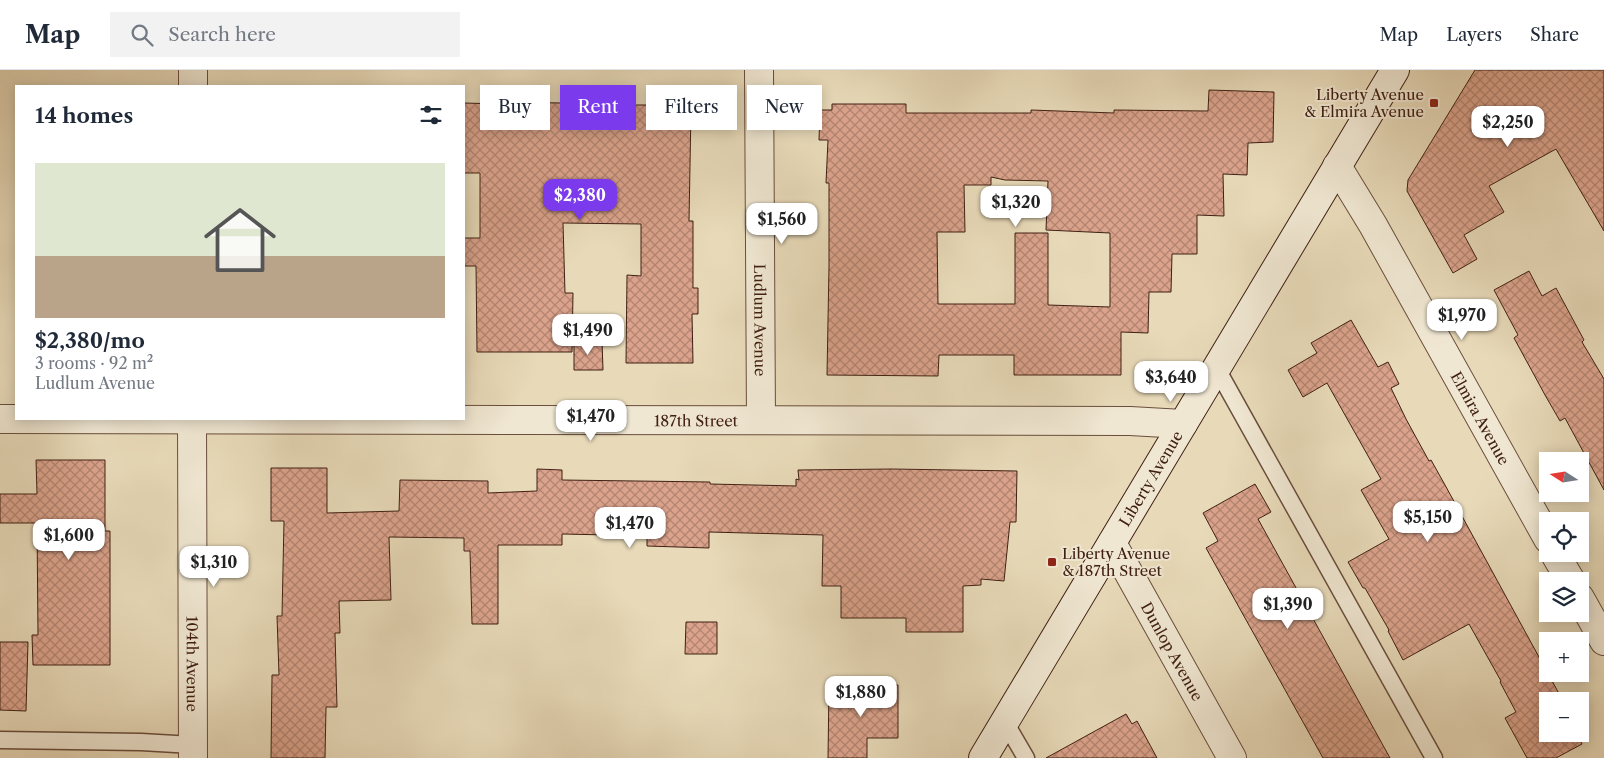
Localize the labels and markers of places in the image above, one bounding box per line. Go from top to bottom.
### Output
place label: Liberty Avenue & Elmira Avenue [1304,85,1424,121]
marker: Liberty Avenue & Elmira Avenue [1428,97,1440,109]
pin: $2,250 [1467,106,1549,148]
pin: $2,380 [539,178,621,221]
pin: $1,320 [975,186,1057,228]
pin: $1,560 [741,202,823,245]
pin: $1,970 [1421,298,1503,341]
pin: $1,490 [547,314,629,356]
pin: $3,640 [1130,360,1212,403]
pin: $1,470 [550,400,632,442]
pin: $5,150 [1387,500,1469,543]
pin: $1,470 [589,506,671,549]
pin: $1,600 [28,518,110,561]
place label: Liberty Avenue & 187th Street [1062,544,1170,580]
pin: $1,310 [173,546,255,588]
marker: Liberty Avenue & 187th Street [1046,556,1058,568]
pin: $1,390 [1247,588,1329,630]
pin: $1,880 [820,676,902,718]

